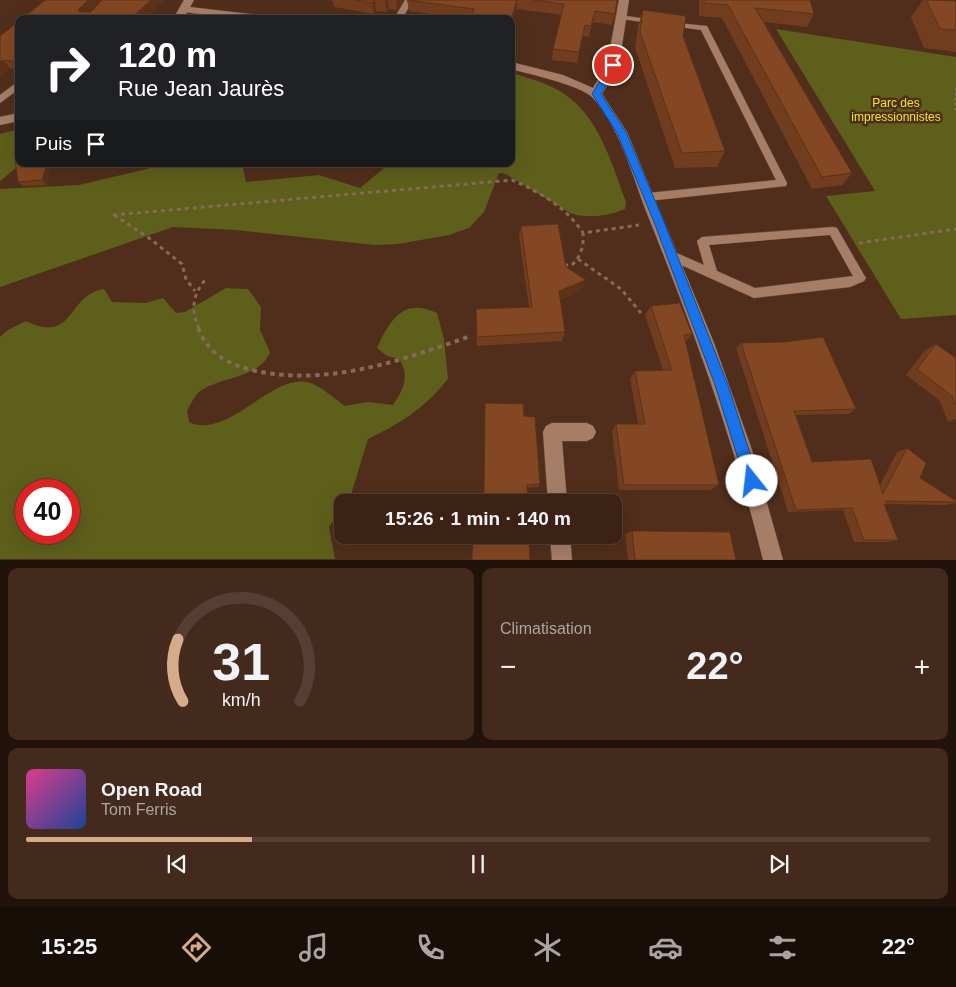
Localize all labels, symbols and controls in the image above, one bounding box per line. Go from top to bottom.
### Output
icon: right [35,35,100,100]
text: 120 m [118,35,217,74]
pin [592,44,634,86]
icon: arrive [599,51,627,79]
text: Rue Jean Jaurès [118,76,284,101]
park label: Parc des impressionnistes [851,96,941,124]
icon: arrive [82,130,110,158]
text: Puis [35,133,72,154]
position arrow [725,454,777,506]
speed limit sign: 40 [15,479,80,544]
text: 15:26 · 1 min · 140 m [385,508,571,529]
text: Climatisation [500,620,592,637]
text: 31 [212,633,270,691]
text: 22° [686,645,744,687]
text: − [500,651,516,682]
text: + [914,651,930,682]
text: km/h [222,690,260,710]
text: Open Road [101,779,202,800]
text: Tom Ferris [101,801,177,818]
icon: previous [163,850,191,878]
icon: pause [464,850,492,878]
icon: next [765,850,793,878]
icon: directions [179,930,214,965]
icon: music [296,930,331,965]
icon: phone [413,930,448,965]
icon: climate [530,930,565,965]
icon: car [648,930,683,965]
icon: filters [765,930,800,965]
text: 15:25 [41,934,97,959]
text: 22° [882,934,915,959]

